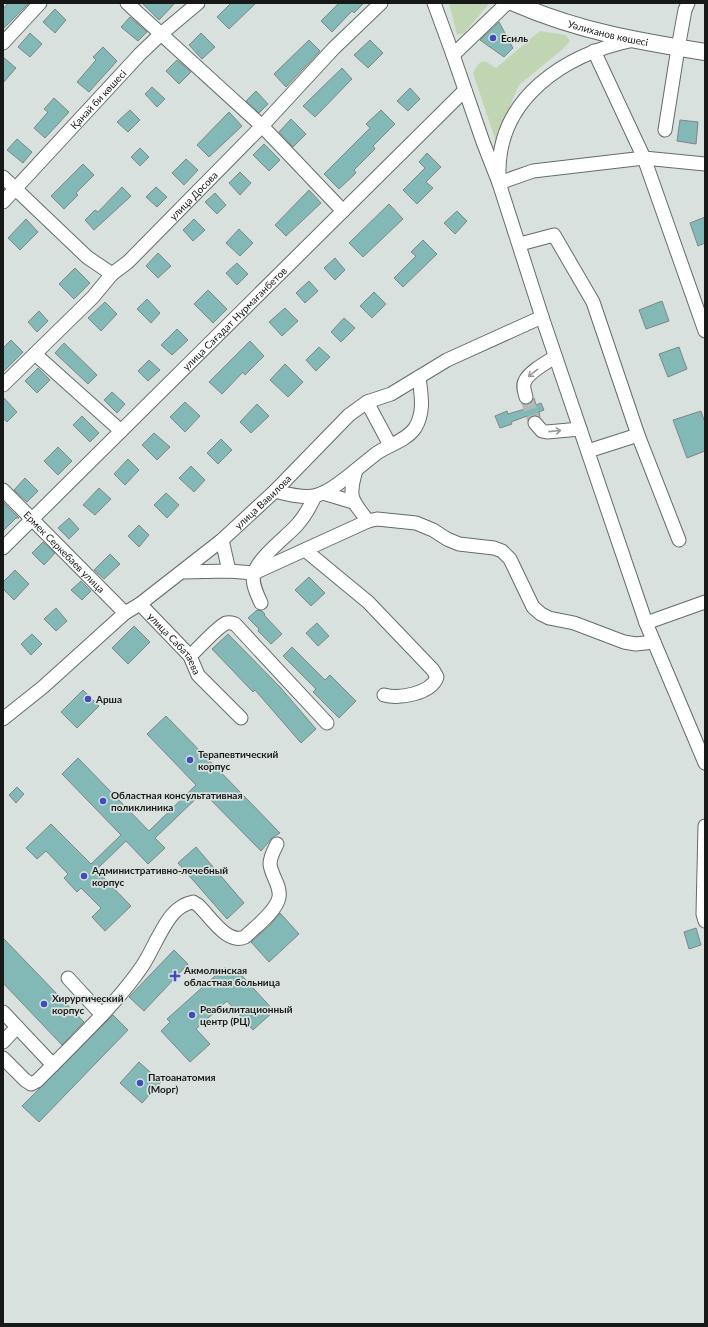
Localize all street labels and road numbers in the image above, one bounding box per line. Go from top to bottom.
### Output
street label: Уәлиханов көшесі [566,17,649,48]
street label: Қанай би көшесі [68,67,129,131]
street label: улица Досова [167,169,220,222]
street label: улица Сағадат Нұрмағанбетов [180,264,289,373]
street label: улица Вавилова [232,472,294,531]
street label: Ермек Серкебаев улица [21,508,107,595]
street label: улица Сабатаева [146,610,203,676]

